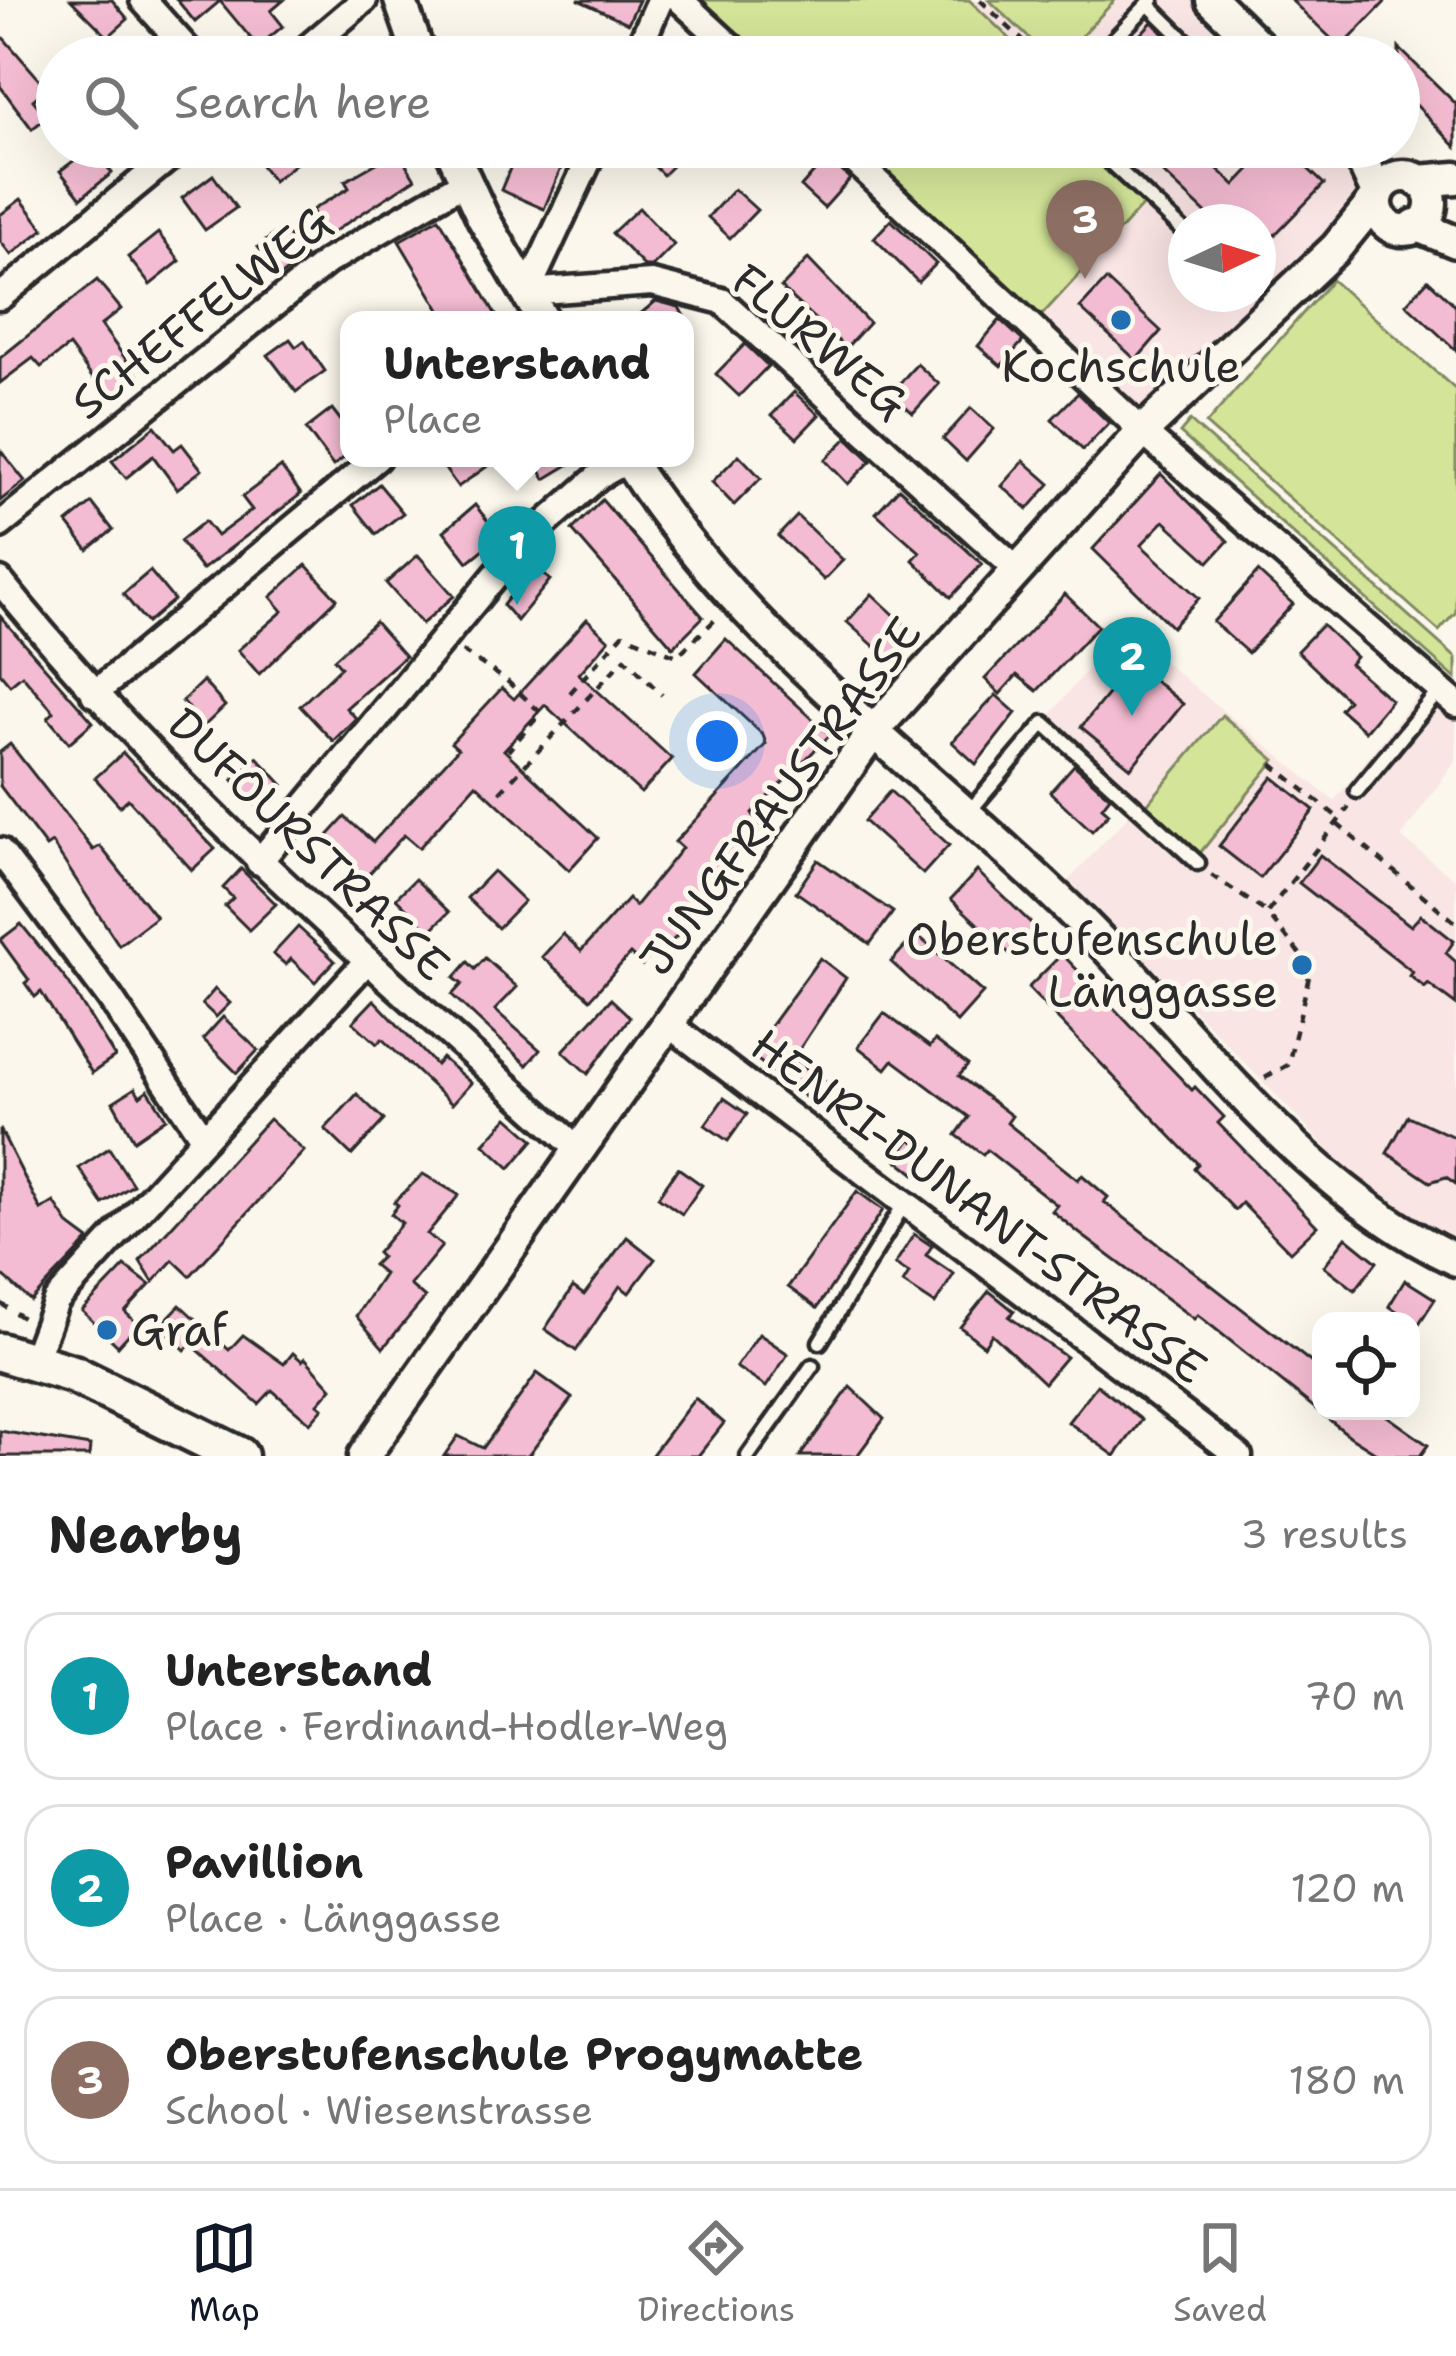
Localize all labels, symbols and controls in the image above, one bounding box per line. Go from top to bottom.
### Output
search box [36,36,1420,168]
icon: search [78,69,144,135]
text: Search here [174,72,431,132]
pin: 3 [1046,180,1124,279]
street label: SCHEFFELWEG [59,192,343,432]
north arrow [1168,204,1276,312]
street label: FLURWEG [719,250,921,432]
marker: Kochschule [1108,307,1134,333]
popup [340,311,694,467]
text: Unterstand [383,333,651,393]
place label: Kochschule [1001,336,1241,396]
text: Place [383,393,483,445]
pin: 1 [478,506,556,605]
street label: JUNGFRAUSTRASSE [626,605,934,987]
pin: 2 [1093,617,1171,716]
street label: DUFOURSTRASSE [155,694,463,994]
your location [687,711,747,771]
place label: Oberstufenschule Länggasse [906,909,1278,1021]
marker: Oberstufenschule Länggasse [1289,952,1315,978]
street label: HENRI-DUNANT-STRASSE [739,1015,1219,1397]
place label: Graf [131,1300,228,1360]
map controls [1312,1312,1420,1420]
button: locate [1312,1312,1420,1420]
marker: Graf [94,1317,120,1343]
text: Nearby [48,1500,243,1568]
text: 3 results [1241,1508,1408,1560]
text: Unterstand [165,1640,433,1700]
text: 1 [81,1670,99,1722]
text: 70 m [1304,1670,1405,1722]
text: Place · Ferdinand-Hodler-Weg [165,1700,728,1752]
text: Pavillion [165,1832,364,1892]
text: 2 [76,1862,104,1914]
text: 120 m [1290,1862,1405,1914]
text: Place · Länggasse [165,1892,502,1944]
text: Oberstufenschule Progymatte [165,2024,863,2084]
text: 3 [76,2054,104,2106]
text: 180 m [1289,2054,1405,2106]
text: School · Wiesenstrasse [165,2084,593,2136]
tab: Map [189,2215,260,2332]
tab: Directions [638,2215,795,2332]
tab: Saved [1173,2215,1267,2332]

